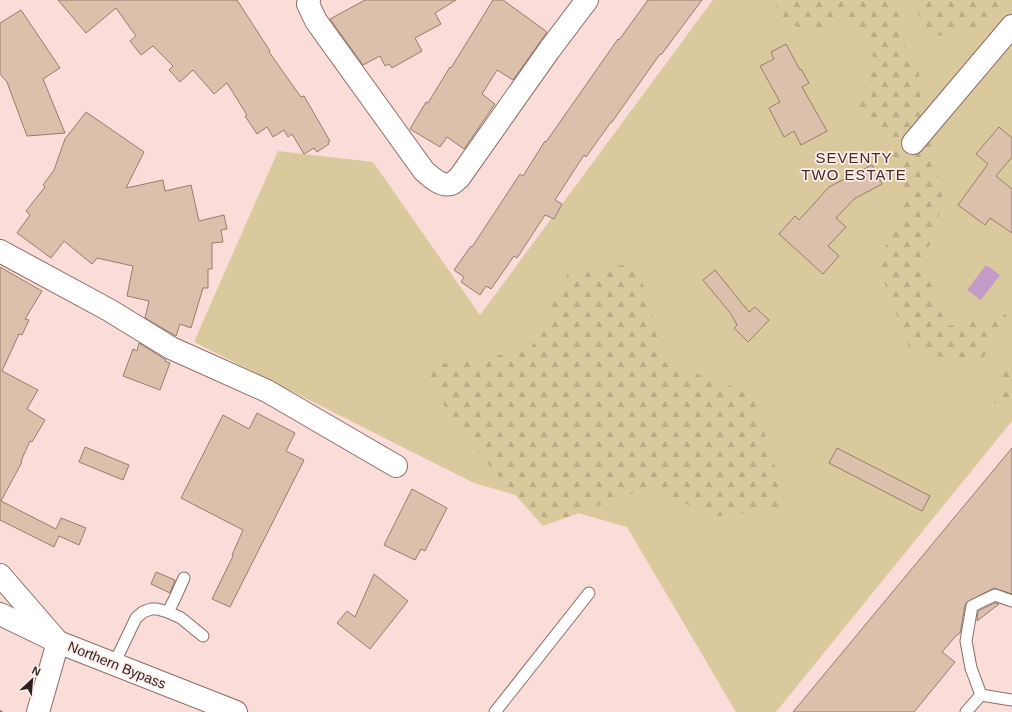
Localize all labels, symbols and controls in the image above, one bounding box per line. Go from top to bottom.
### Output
district label: SEVENTY TWO ESTATE [801,149,907,183]
street label: Northern Bypass [66,638,168,692]
north arrow [12,660,52,700]
text: N [30,664,43,678]

